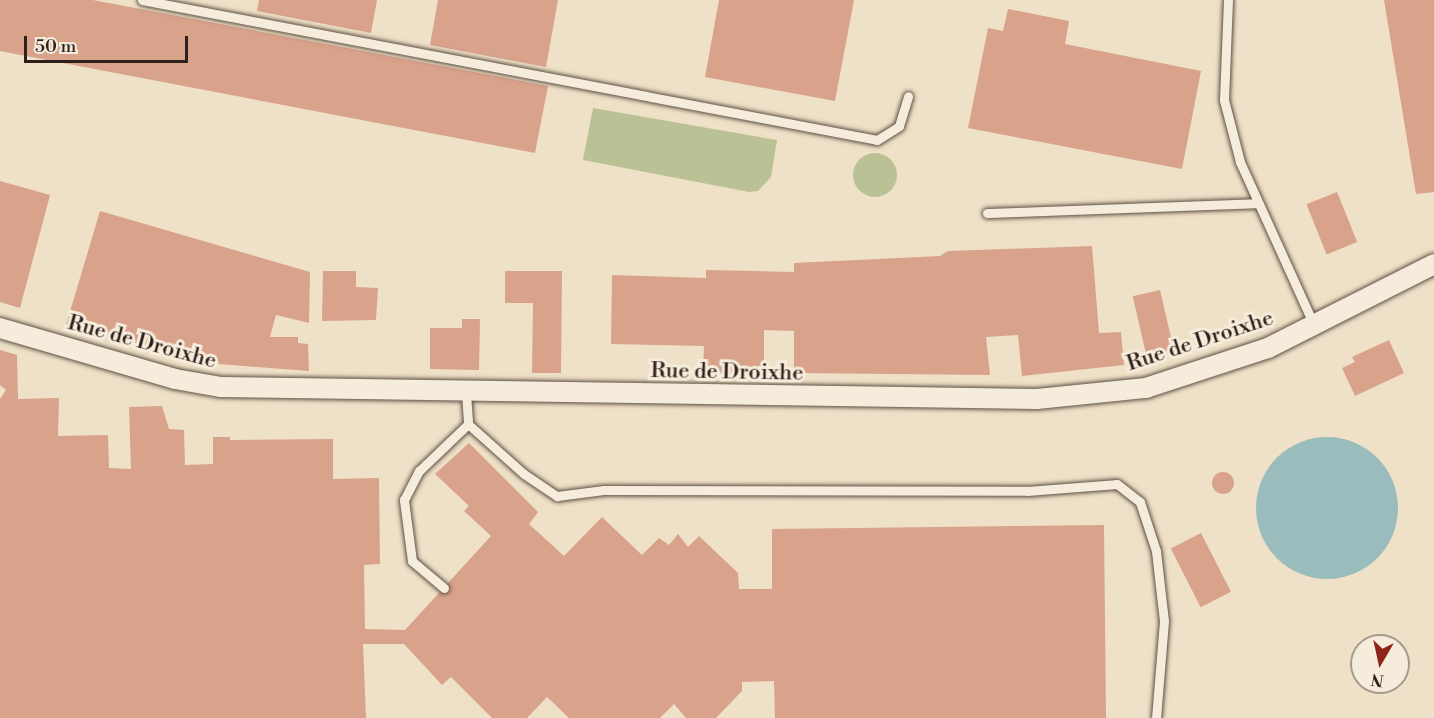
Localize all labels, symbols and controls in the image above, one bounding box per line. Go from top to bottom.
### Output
scale bar [27,24,190,62]
text: 50 m [35,35,76,58]
street label: Rue de Droixhe [1123,305,1277,377]
street label: Rue de Droixhe [65,309,219,375]
street label: Rue de Droixhe [650,357,804,387]
north arrow [1350,634,1410,694]
text: N [1370,669,1385,691]

